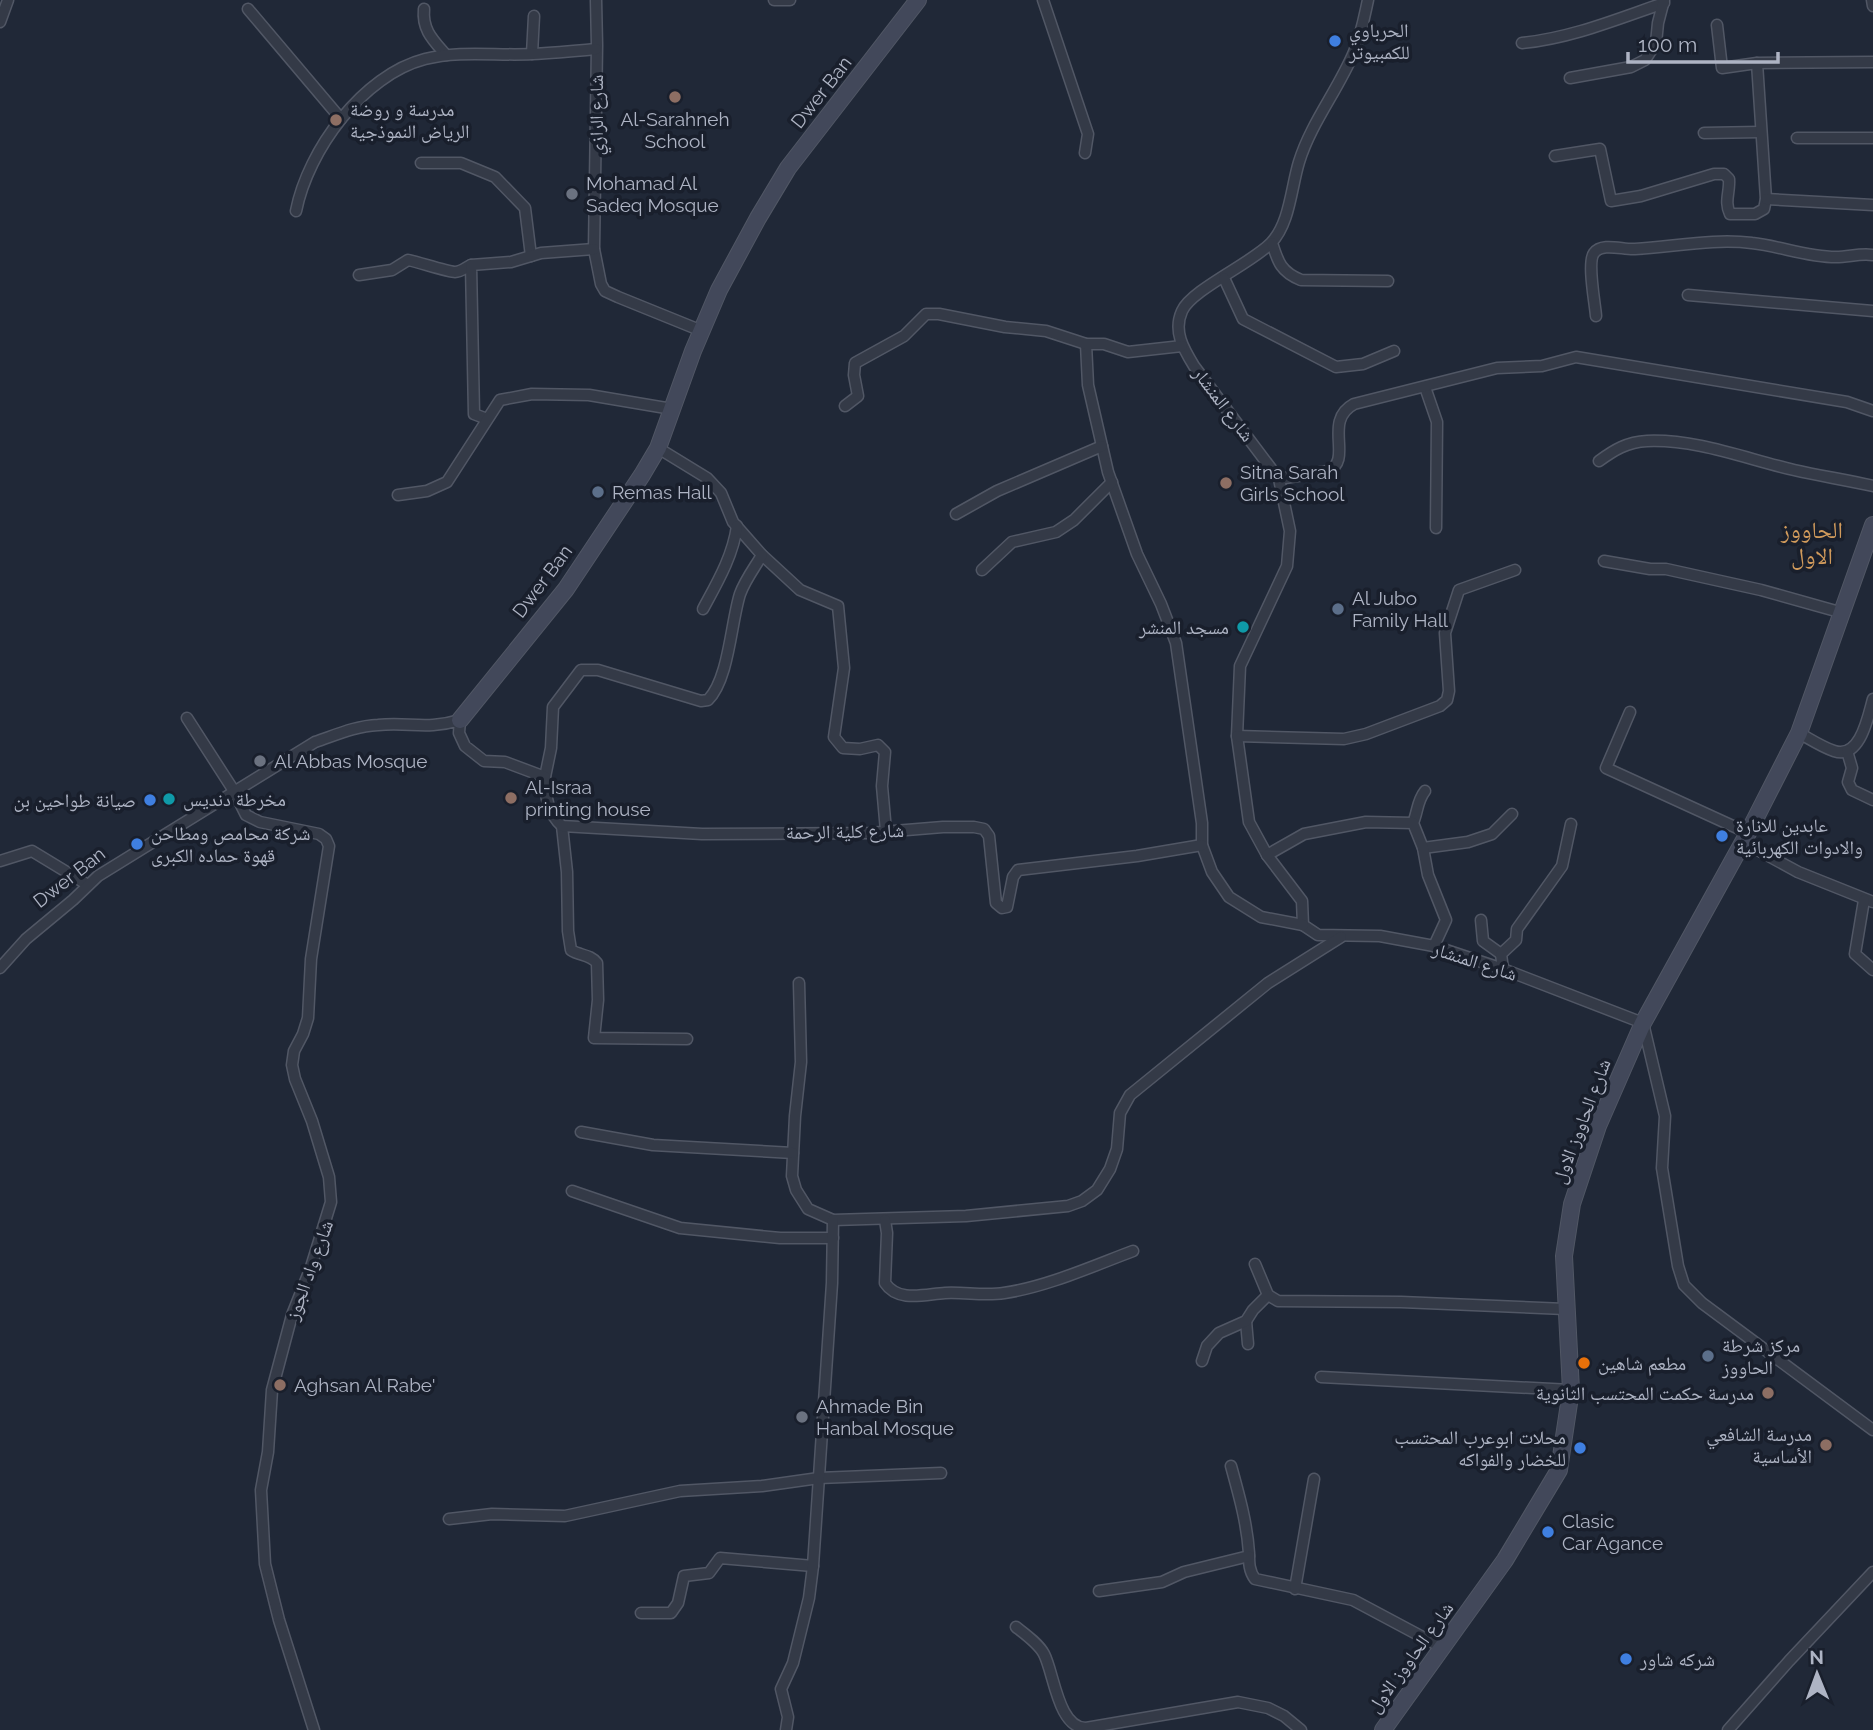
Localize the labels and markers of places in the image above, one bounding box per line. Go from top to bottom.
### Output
place label: الحرباوي للكمبيوتر [1348,19,1410,64]
marker: الحرباوي للكمبيوتر [1327,33,1343,49]
marker: Al-Sarahneh School [667,89,683,105]
place label: مدرسة و روضة الرياض النموذجية [350,98,469,143]
place label: Al-Sarahneh School [621,108,729,152]
marker: مدرسة و روضة الرياض النموذجية [328,112,344,128]
place label: Mohamad Al Sadeq Mosque [586,172,719,216]
marker: Mohamad Al Sadeq Mosque [564,186,580,202]
place label: Sitna Sarah Girls School [1240,461,1345,505]
marker: Sitna Sarah Girls School [1218,475,1234,491]
place label: Remas Hall [612,481,713,503]
marker: Remas Hall [590,484,606,500]
place label: Al Jubo Family Hall [1352,587,1449,631]
marker: Al Jubo Family Hall [1330,601,1346,617]
place label: مسجد المنشر [1138,616,1229,639]
marker: مسجد المنشر [1235,619,1251,635]
place label: Al Abbas Mosque [274,750,428,772]
marker: Al Abbas Mosque [252,753,268,769]
place label: Al-Israa printing house [525,776,651,820]
place label: مخرطة دنديس [183,788,286,811]
place label: صيانة طواحين بن [14,789,136,812]
marker: Al-Israa printing house [503,790,519,806]
marker: مخرطة دنديس [161,791,177,807]
marker: صيانة طواحين بن [142,792,158,808]
place label: عابدين للانارة والادوات الكهربائية [1736,814,1863,859]
place label: شركة محامص ومطاحن قهوة حماده الكبرى [151,822,311,867]
marker: عابدين للانارة والادوات الكهربائية [1714,828,1730,844]
marker: شركة محامص ومطاحن قهوة حماده الكبرى [129,836,145,852]
place label: مركز شرطة الحاووز [1721,1334,1800,1379]
marker: مركز شرطة الحاووز [1700,1348,1716,1364]
place label: مطعم شاهين [1598,1352,1686,1376]
marker: مطعم شاهين [1576,1355,1592,1371]
place label: Aghsan Al Rabe' [294,1374,436,1396]
marker: Aghsan Al Rabe' [272,1377,288,1393]
place label: مدرسة حكمت المحتسب الثانوية [1536,1382,1754,1405]
marker: مدرسة حكمت المحتسب الثانوية [1760,1385,1776,1401]
place label: Ahmade Bin Hanbal Mosque [816,1395,954,1439]
marker: Ahmade Bin Hanbal Mosque [794,1409,810,1425]
place label: مدرسة الشافعي الأساسية [1706,1423,1812,1467]
place label: محلات ابوعرب المحتسب للخضار والفواكه [1394,1426,1566,1471]
marker: مدرسة الشافعي الأساسية [1818,1437,1834,1453]
marker: محلات ابوعرب المحتسب للخضار والفواكه [1572,1440,1588,1456]
place label: Clasic Car Agance [1562,1510,1663,1554]
marker: Clasic Car Agance [1540,1524,1556,1540]
place label: شركه شاور [1639,1648,1715,1671]
marker: شركه شاور [1618,1651,1634,1667]

